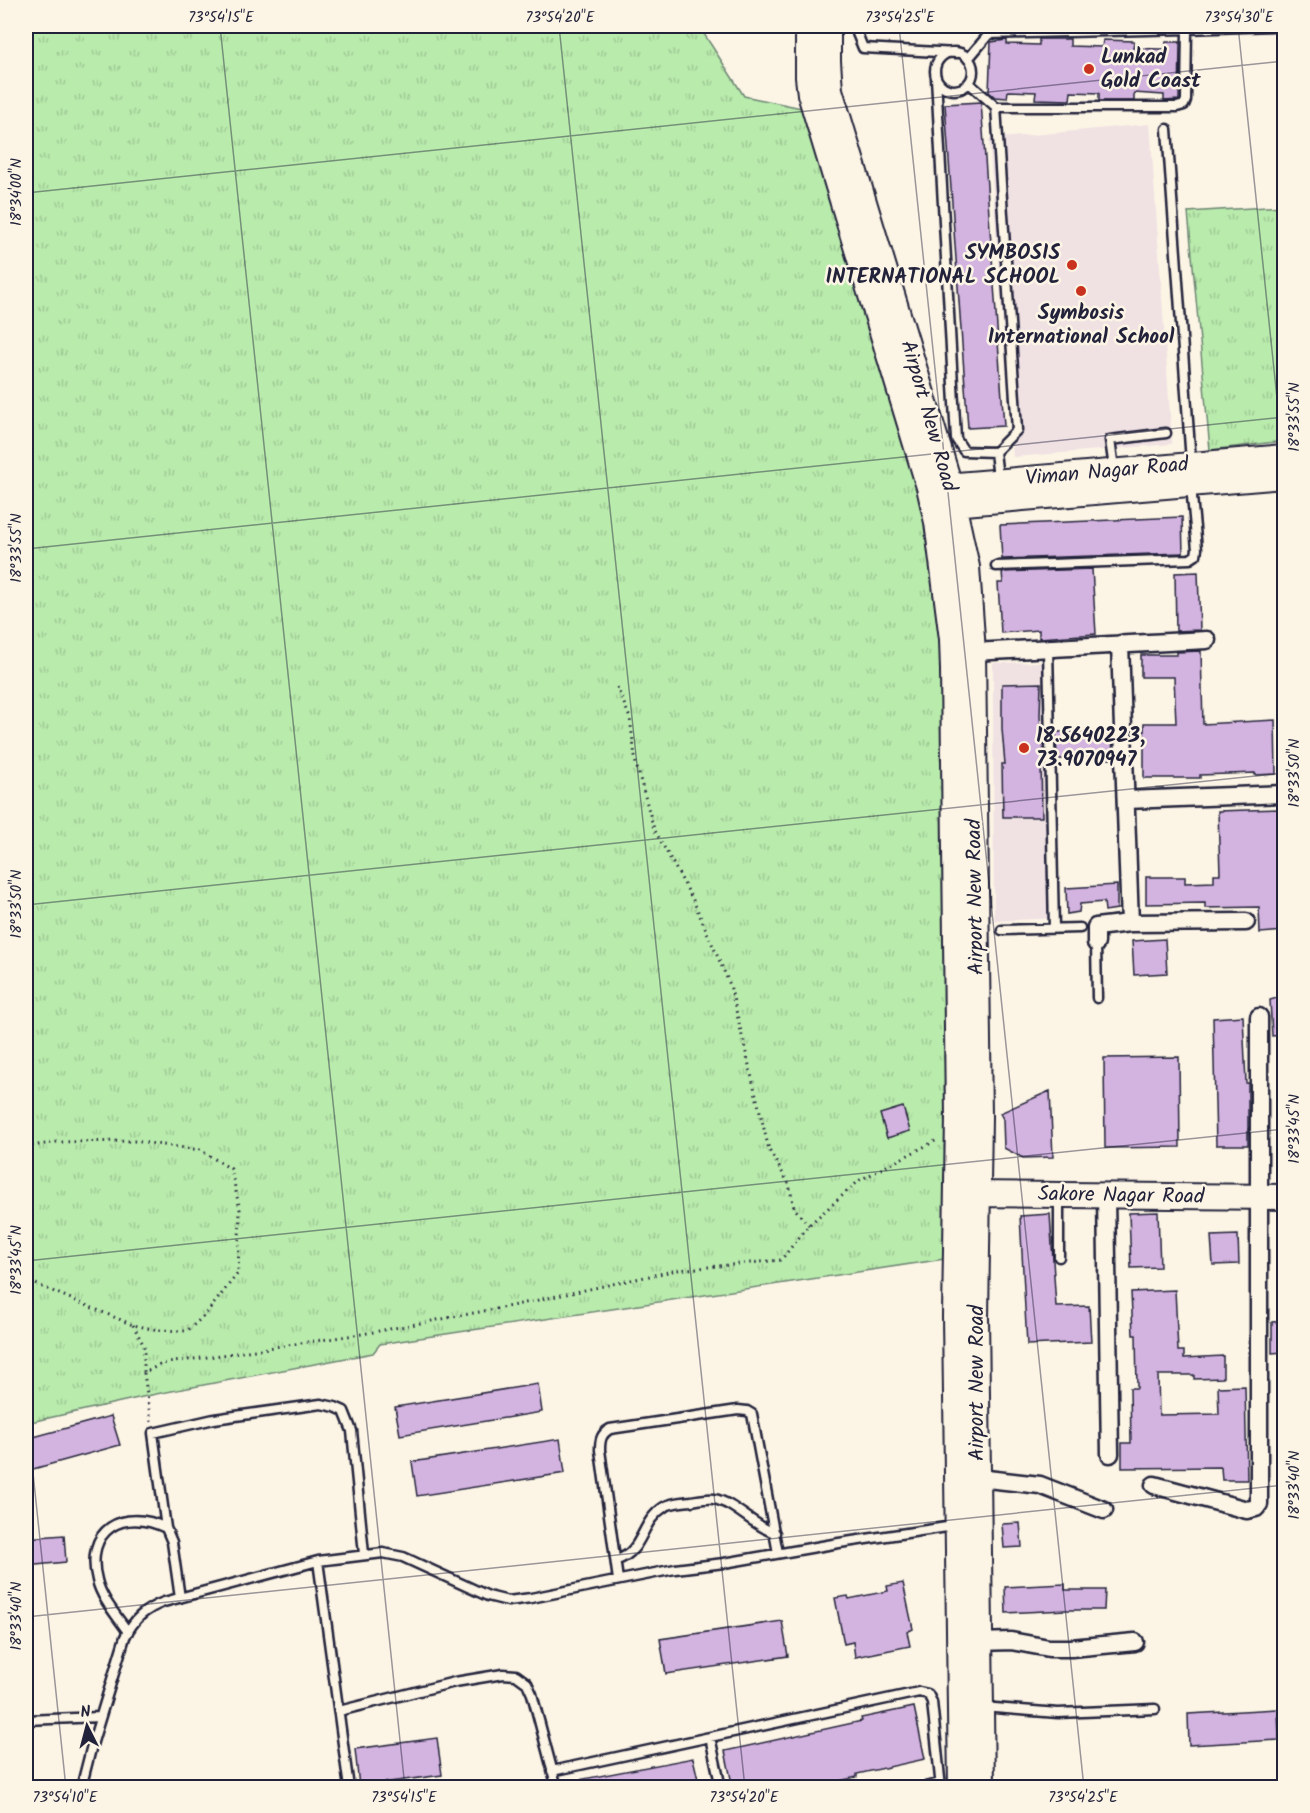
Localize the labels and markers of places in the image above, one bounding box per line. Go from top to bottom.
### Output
place label: Lunkad Gold Coast [1101,41,1201,98]
marker: Lunkad Gold Coast [1082,62,1096,76]
place label: SYMBOSIS INTERNATIONAL SCHOOL [826,237,1060,294]
marker: SYMBOSIS INTERNATIONAL SCHOOL [1065,258,1079,272]
marker: Symbosis International School [1074,284,1088,298]
place label: Symbosis International School [988,297,1175,354]
place label: 18.5640223, 73.9070947 [1036,720,1145,777]
marker: 18.5640223, 73.9070947 [1017,741,1031,755]

